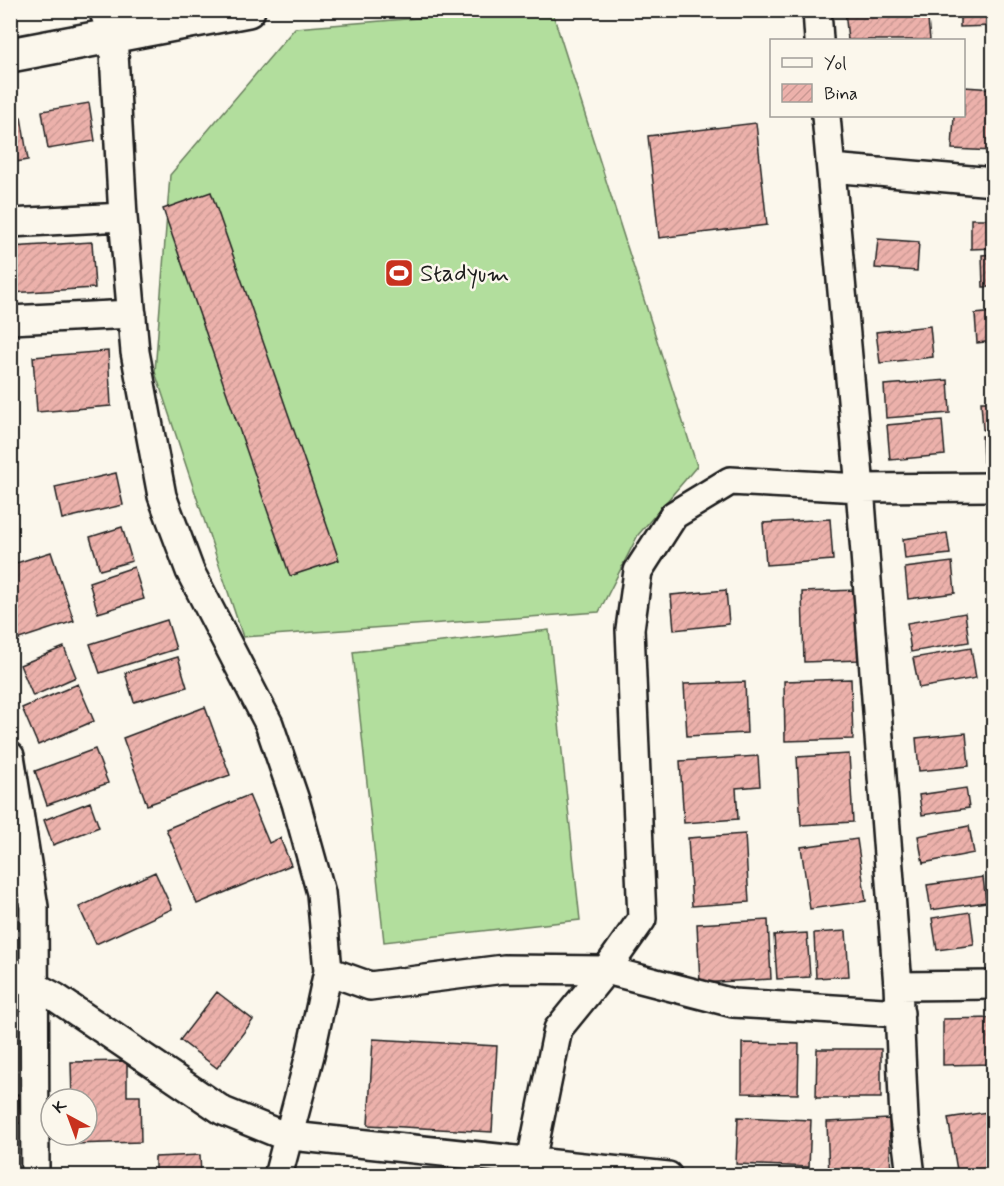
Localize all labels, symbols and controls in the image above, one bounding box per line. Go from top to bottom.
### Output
legend [770,39,965,117]
text: Yol [824,52,847,76]
text: Bina [824,82,858,106]
sports icon: Stadyum [383,257,415,289]
place label: Stadyum [420,259,509,290]
north arrow [39,1087,99,1147]
text: K [49,1095,72,1118]

